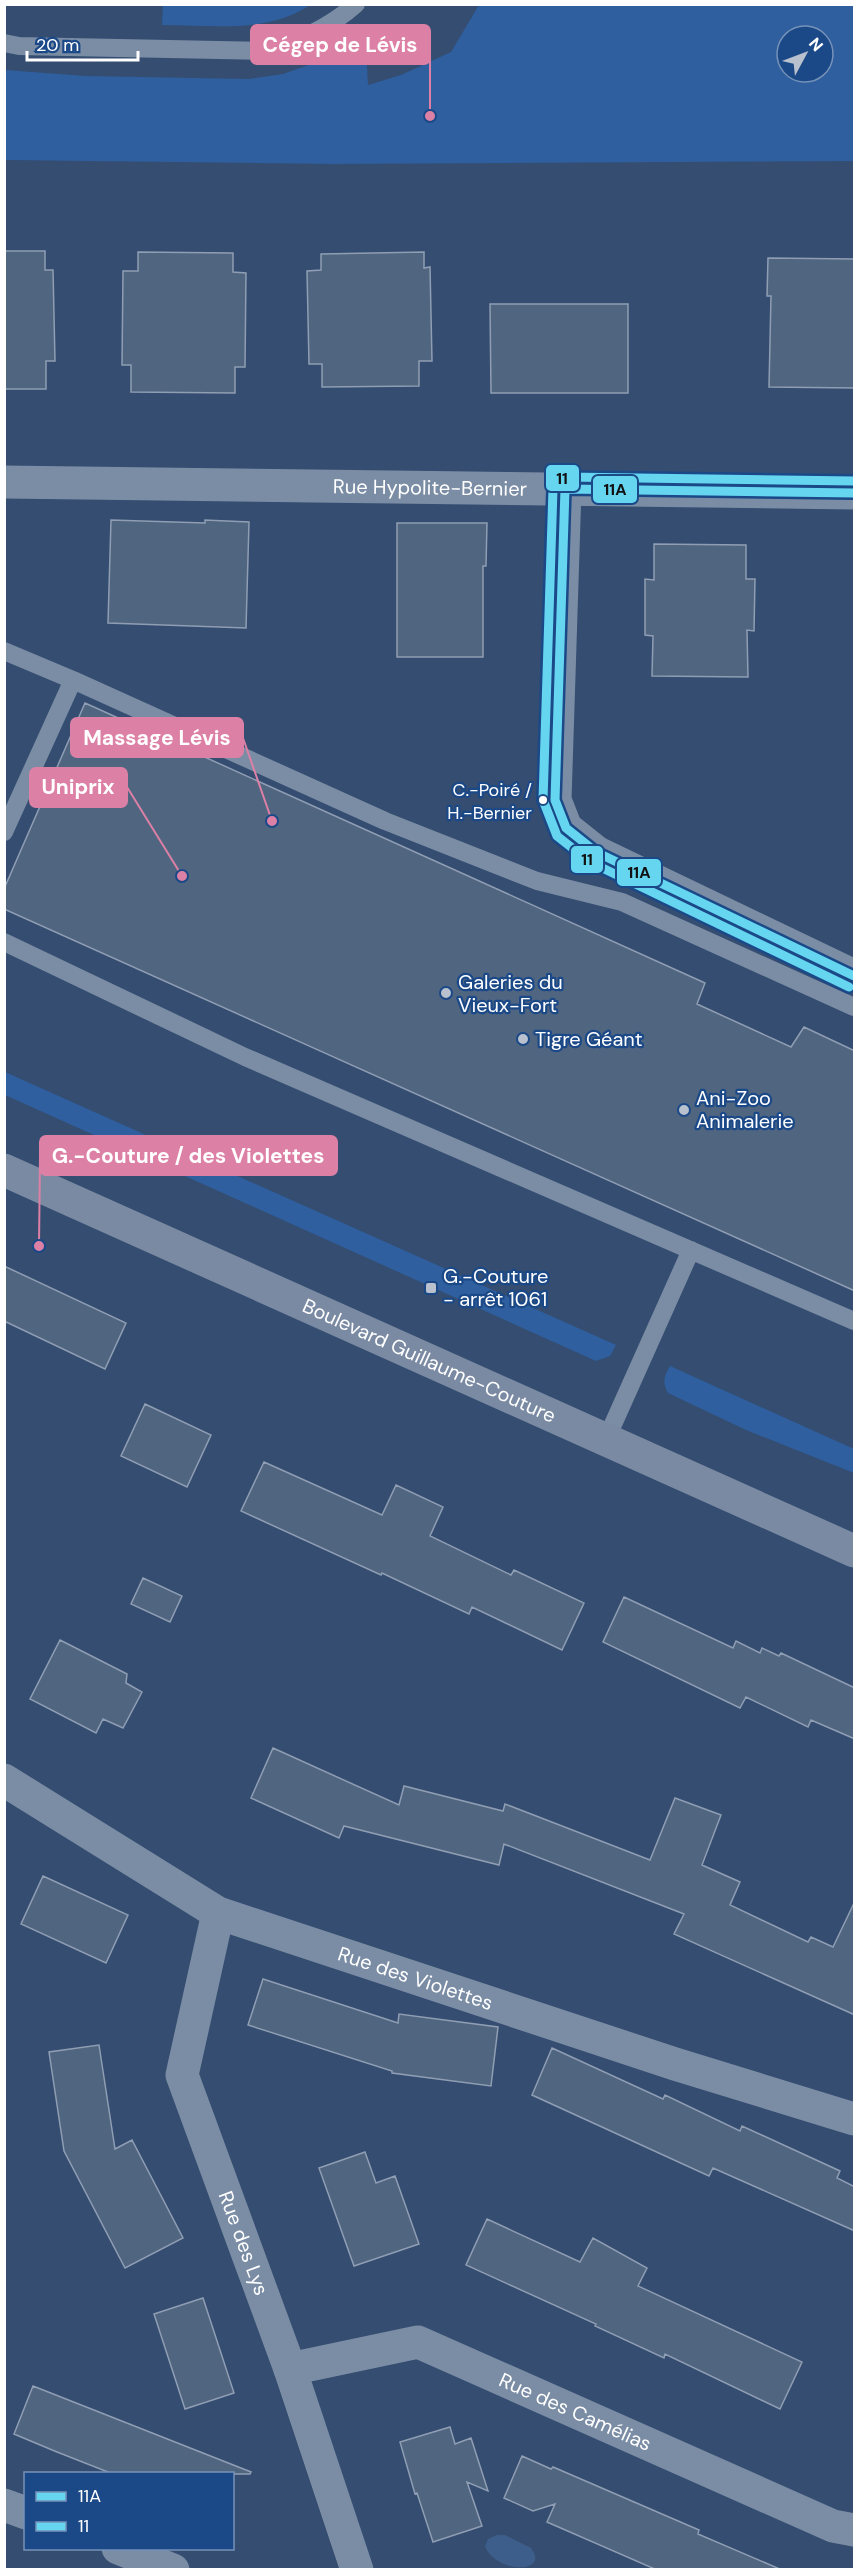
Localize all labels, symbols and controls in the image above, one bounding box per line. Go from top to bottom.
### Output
scale bar [27,24,138,62]
north arrow [775,24,835,84]
callout: Cégep de Lévis [251,25,430,64]
text: Cégep de Lévis [263,31,417,59]
text: 20 m [36,33,79,57]
text: N [804,33,828,56]
line badge: 11 [545,464,580,492]
text: 11 [556,468,568,489]
street label: Rue Hypolite-Bernier [333,473,527,502]
line badge: 11A [592,475,638,504]
text: 11A [604,479,627,500]
callout: Massage Lévis [71,718,243,757]
text: Massage Lévis [83,724,231,752]
callout: Uniprix [30,768,127,807]
text: Uniprix [41,773,115,801]
place label: C.-Poiré / H.-Bernier [447,778,532,825]
marker: C.-Poiré / H.-Bernier [537,794,549,806]
line badge: 11 [570,845,604,874]
text: 11 [581,849,593,870]
line badge: 11A [616,858,662,887]
text: 11A [628,862,651,883]
place label: Galeries du Vieux-Fort [458,969,563,1018]
marker: Galeries du Vieux-Fort [439,986,453,1000]
place label: Tigre Géant [535,1026,643,1052]
marker: Tigre Géant [516,1032,530,1046]
place label: Ani-Zoo Animalerie [696,1085,794,1134]
marker: Ani-Zoo Animalerie [677,1103,691,1117]
callout: G.-Couture / des Violettes [40,1136,337,1175]
text: G.-Couture / des Violettes [52,1142,324,1170]
place label: G.-Couture - arrêt 1061 [443,1263,548,1312]
marker: G.-Couture - arrêt 1061 [424,1281,438,1295]
street label: Boulevard Guillaume-Couture [299,1293,560,1429]
street label: Rue des Violettes [335,1941,496,2016]
street label: Rue des Lys [213,2187,275,2299]
street label: Rue des Camélias [495,2367,656,2457]
legend [24,2472,234,2550]
text: 11A [78,2484,101,2508]
text: 11 [78,2514,89,2538]

